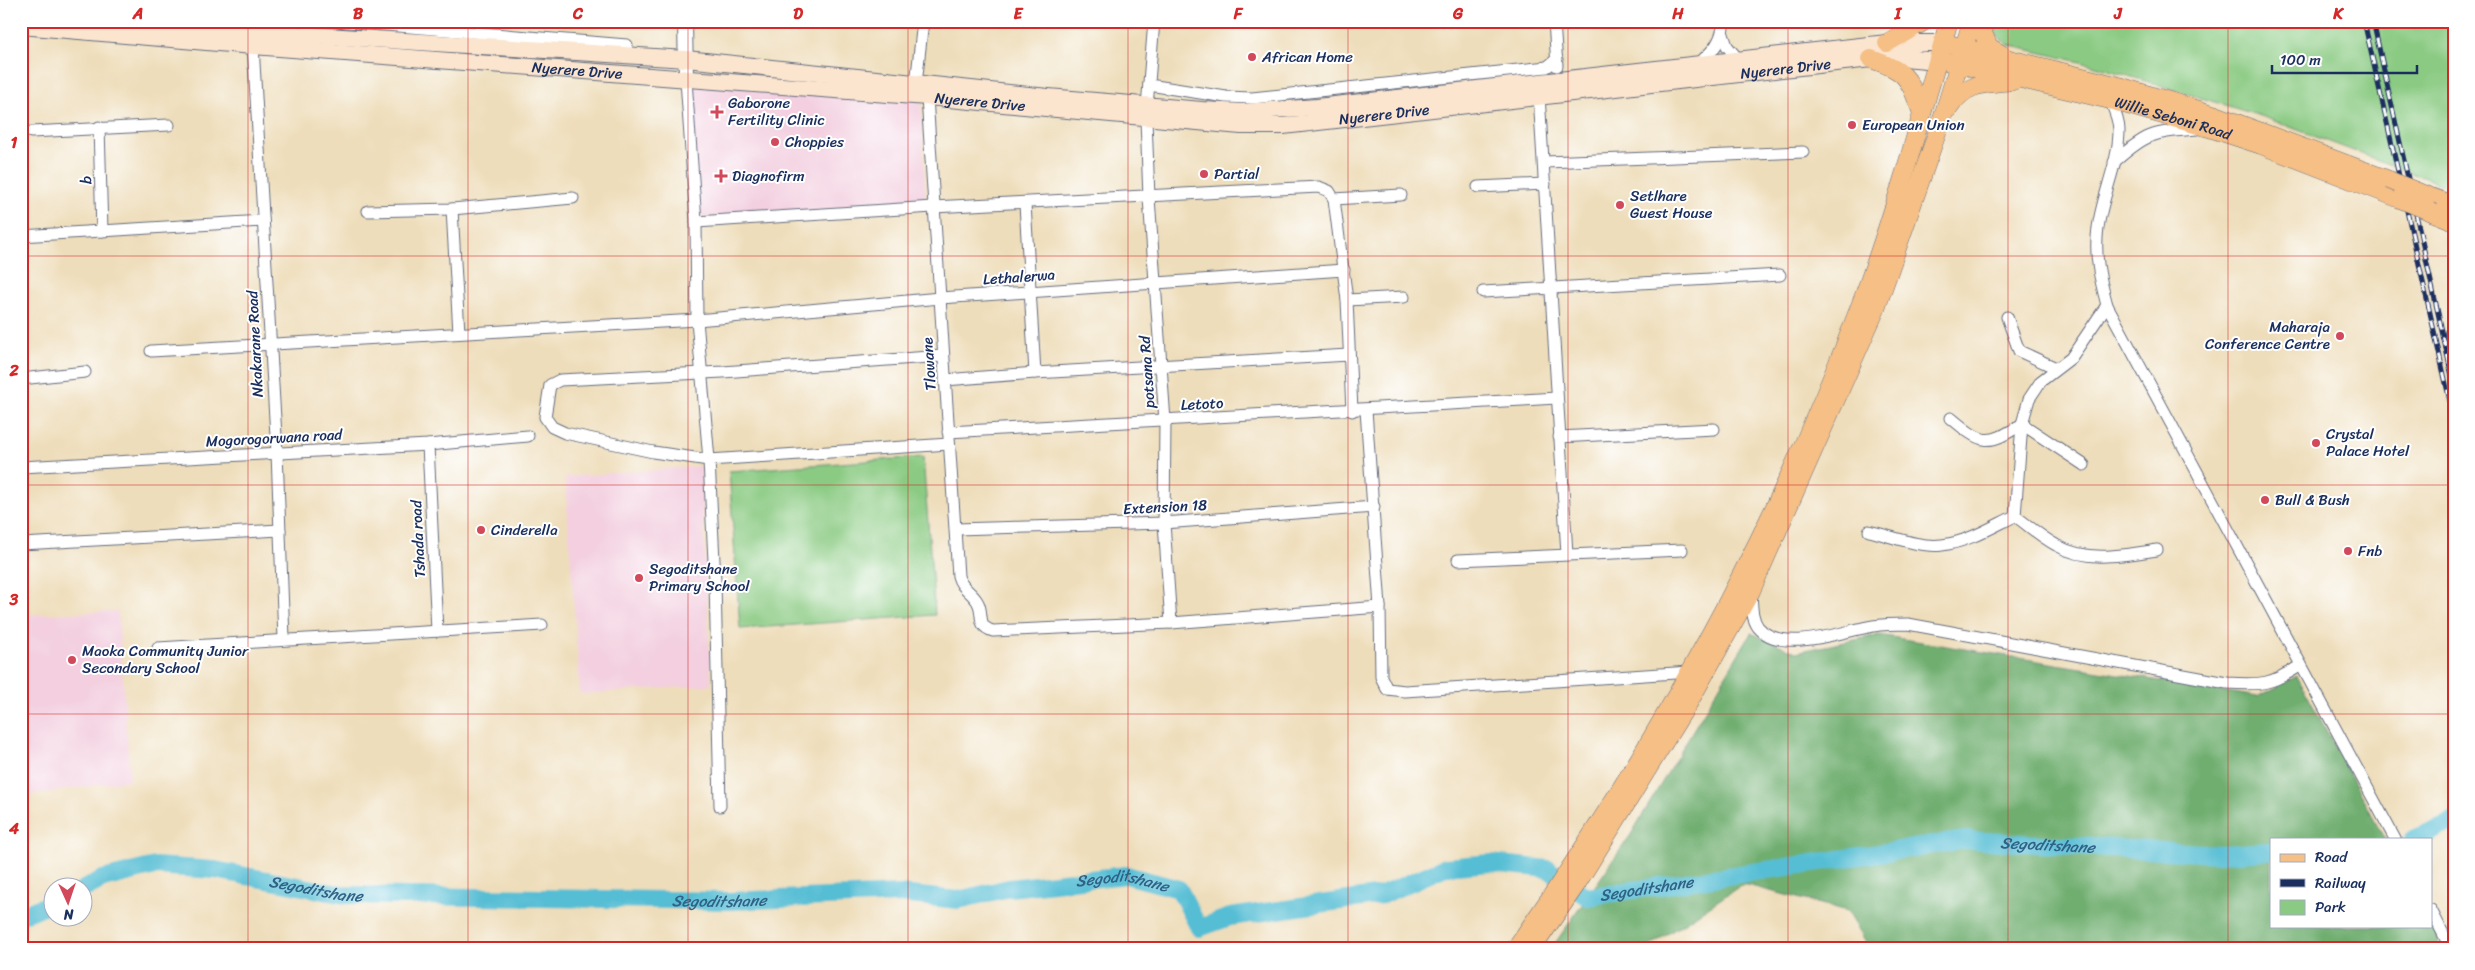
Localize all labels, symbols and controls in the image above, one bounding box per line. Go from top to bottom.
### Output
text: A [132,0,143,28]
text: B [353,0,364,28]
text: C [572,0,584,28]
text: D [793,0,803,28]
text: E [1014,0,1024,28]
text: F [1233,0,1244,28]
text: G [1452,0,1464,28]
text: H [1671,0,1684,28]
text: I [1894,0,1903,28]
text: J [2113,0,2123,28]
text: K [2332,0,2344,28]
scale bar [2272,42,2418,74]
place label: African Home [1261,44,1353,70]
text: 100 m [2280,47,2321,73]
marker: African Home [1246,51,1258,63]
street label: Nyerere Drive [1739,51,1833,87]
street label: Nyerere Drive [531,54,624,87]
street label: Nyerere Drive [933,85,1027,119]
street label: Willie Seboni Road [2112,89,2236,148]
place label: Gaborone Fertility Clinic [728,90,825,133]
street label: Nyerere Drive [1338,96,1431,133]
marker: Gaborone Fertility Clinic [710,105,724,119]
place label: European Union [1862,112,1965,138]
marker: European Union [1846,119,1858,131]
text: 1 [11,128,18,157]
place label: Choppies [785,129,844,155]
marker: Choppies [769,136,781,148]
place label: Partial [1214,161,1260,187]
place label: Diagnofirm [732,163,805,189]
marker: Partial [1198,168,1210,180]
marker: Diagnofirm [714,169,728,183]
street label: b [73,175,99,185]
place label: Setlhare Guest House [1630,183,1713,226]
marker: Setlhare Guest House [1614,199,1626,211]
street label: Lethalerwa [982,261,1056,292]
street label: Nkakarane Road [239,289,271,398]
place label: Maharaja Conference Centre [2205,314,2330,357]
marker: Maharaja Conference Centre [2334,330,2346,342]
street label: potsana Rd [1131,334,1163,410]
street label: Tlowane [914,336,944,392]
text: 2 [8,356,19,385]
street label: Letoto [1180,390,1225,418]
street label: Mogorogorwana road [205,421,344,455]
place label: Crystal Palace Hotel [2326,421,2410,464]
marker: Crystal Palace Hotel [2310,437,2322,449]
place label: Bull & Bush [2275,487,2350,513]
street label: Extension 18 [1122,492,1208,522]
marker: Bull & Bush [2259,494,2271,506]
street label: Tshada road [403,498,433,578]
place label: Cinderella [491,517,558,543]
marker: Cinderella [475,524,487,536]
place label: Fnb [2358,538,2382,564]
marker: Fnb [2342,545,2354,557]
place label: Segoditshane Primary School [649,556,750,599]
marker: Segoditshane Primary School [633,572,645,584]
text: 3 [9,585,19,614]
place label: Maoka Community Junior Secondary School [82,638,249,681]
marker: Maoka Community Junior Secondary School [66,654,78,666]
text: 4 [8,814,19,843]
water label: Segoditshane [2000,828,2097,862]
legend [2270,838,2432,928]
text: Road [2315,844,2348,870]
water label: Segoditshane [1074,860,1174,901]
water label: Segoditshane [266,867,364,910]
water label: Segoditshane [1597,867,1697,910]
text: Railway [2315,870,2366,896]
north arrow [42,878,92,928]
water label: Segoditshane [672,885,769,916]
text: Park [2315,894,2346,920]
text: N [63,902,75,927]

